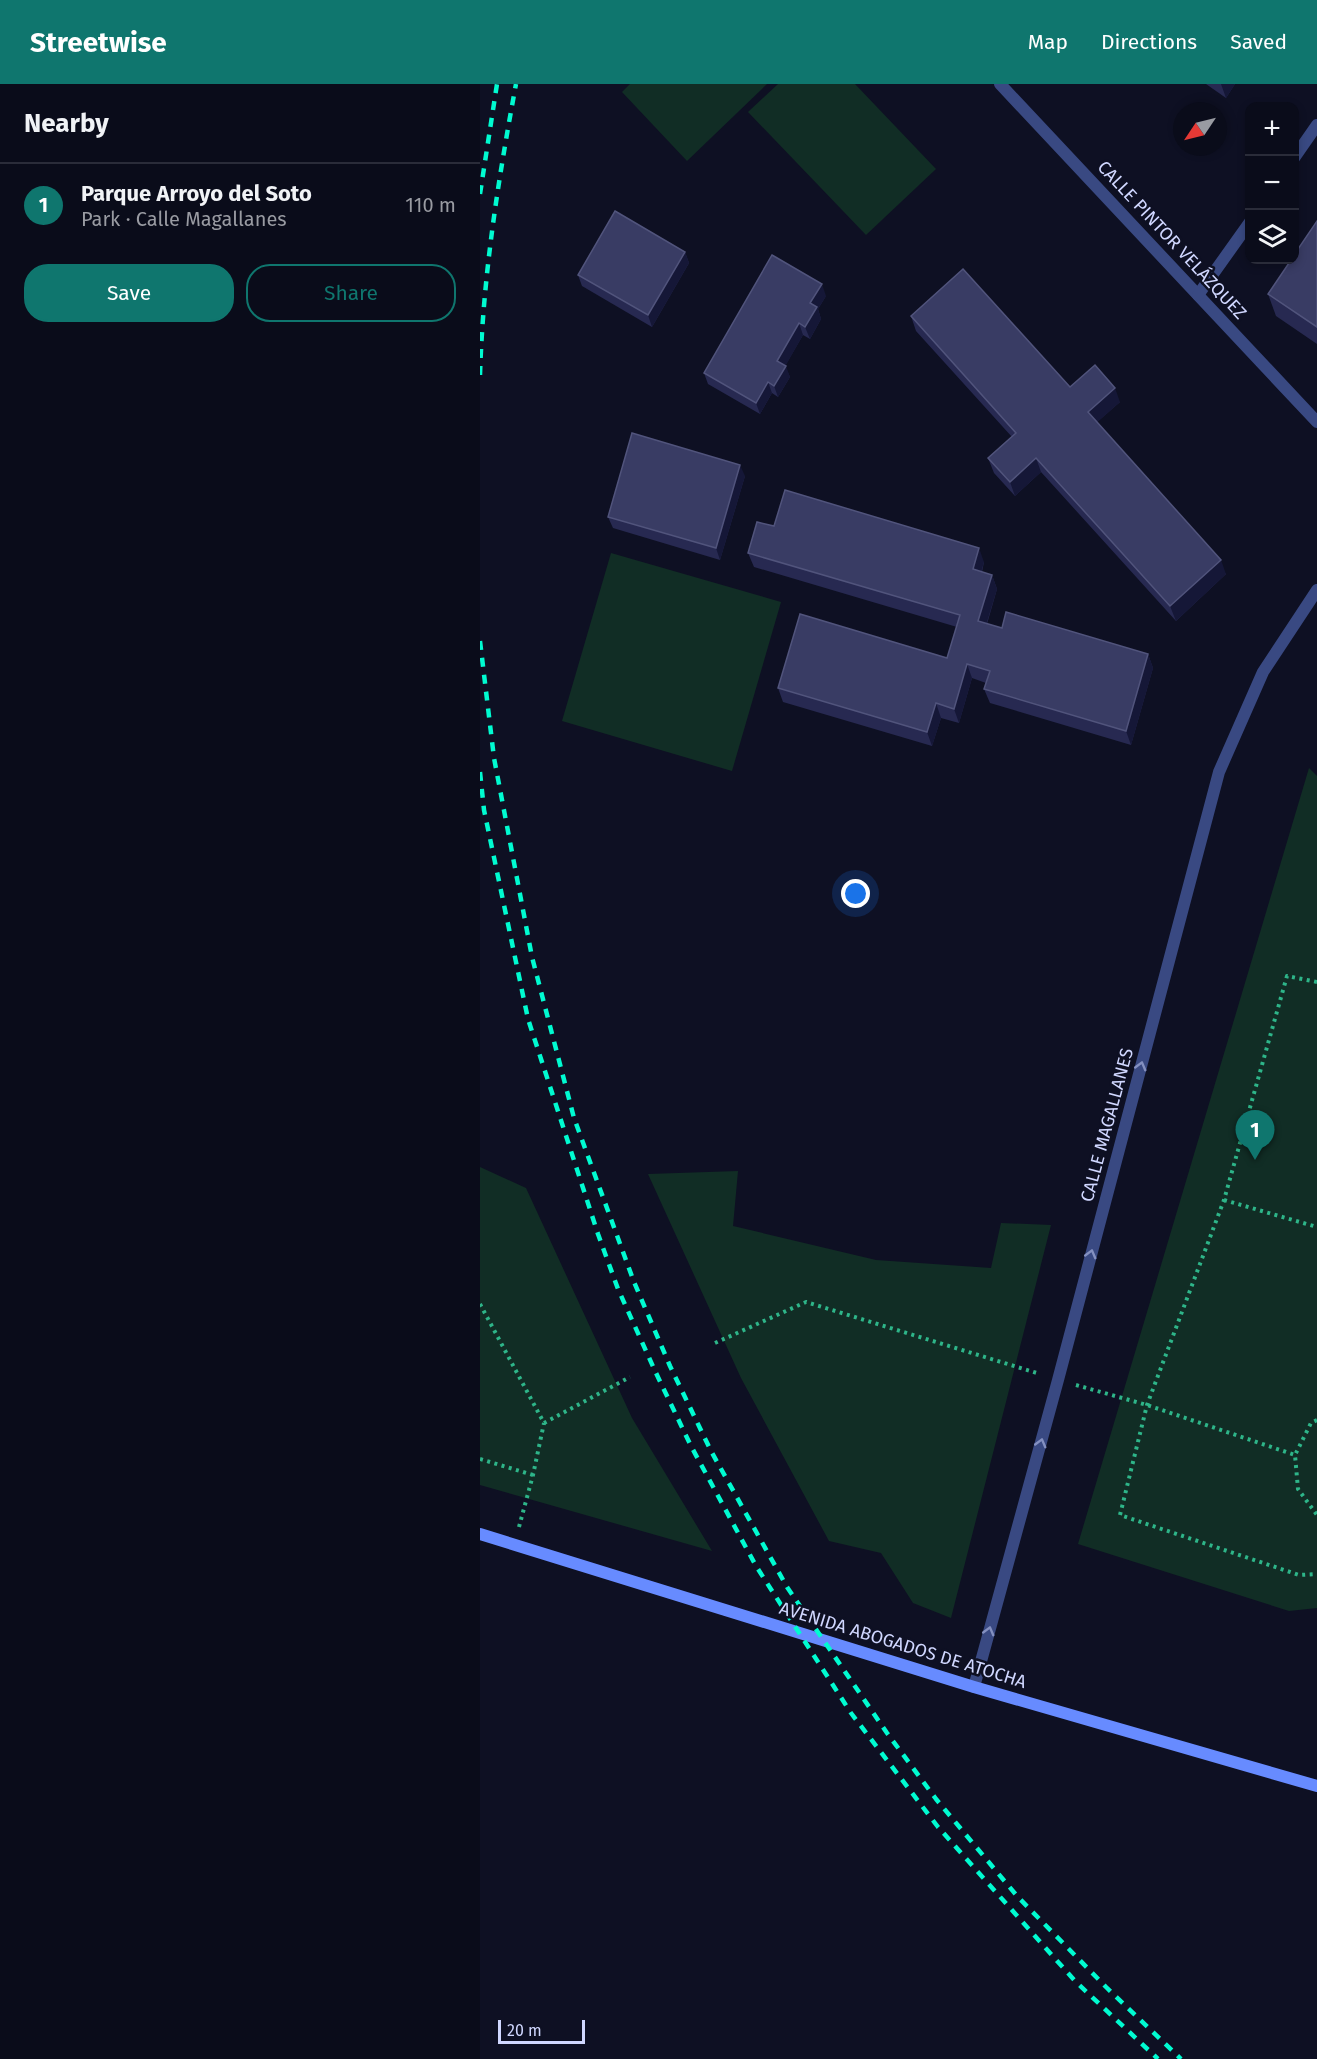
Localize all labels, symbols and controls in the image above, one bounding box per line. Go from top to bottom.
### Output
text: Streetwise [30,26,167,59]
text: Map [1028,29,1068,55]
text: Directions [1101,29,1197,55]
text: Saved [1230,29,1287,55]
north arrow [1173,102,1227,156]
map controls [1245,102,1299,264]
button: + [1245,102,1299,156]
text: Nearby [24,108,109,139]
street label: CALLE PINTOR VELÁZQUEZ [1093,156,1252,324]
button: − [1245,156,1299,210]
text: Parque Arroyo del Soto [81,180,312,207]
text: 1 [39,193,48,217]
text: 110 m [405,193,456,217]
text: Park · Calle Magallanes [81,207,287,231]
button: layers [1245,210,1299,264]
button: Save [24,264,234,322]
button: Share [246,264,456,322]
your location [841,879,870,908]
street label: CALLE MAGALLANES [1076,1046,1138,1204]
one-way arrow [1134,1061,1146,1072]
pin: 1 [1236,1110,1274,1160]
one-way arrow [1084,1249,1097,1259]
one-way arrow [1034,1438,1046,1448]
street label: AVENIDA ABOGADOS DE ATOCHA [777,1597,1030,1693]
one-way arrow [982,1626,994,1636]
scale bar [498,2017,585,2044]
text: 20 m [507,2021,542,2040]

